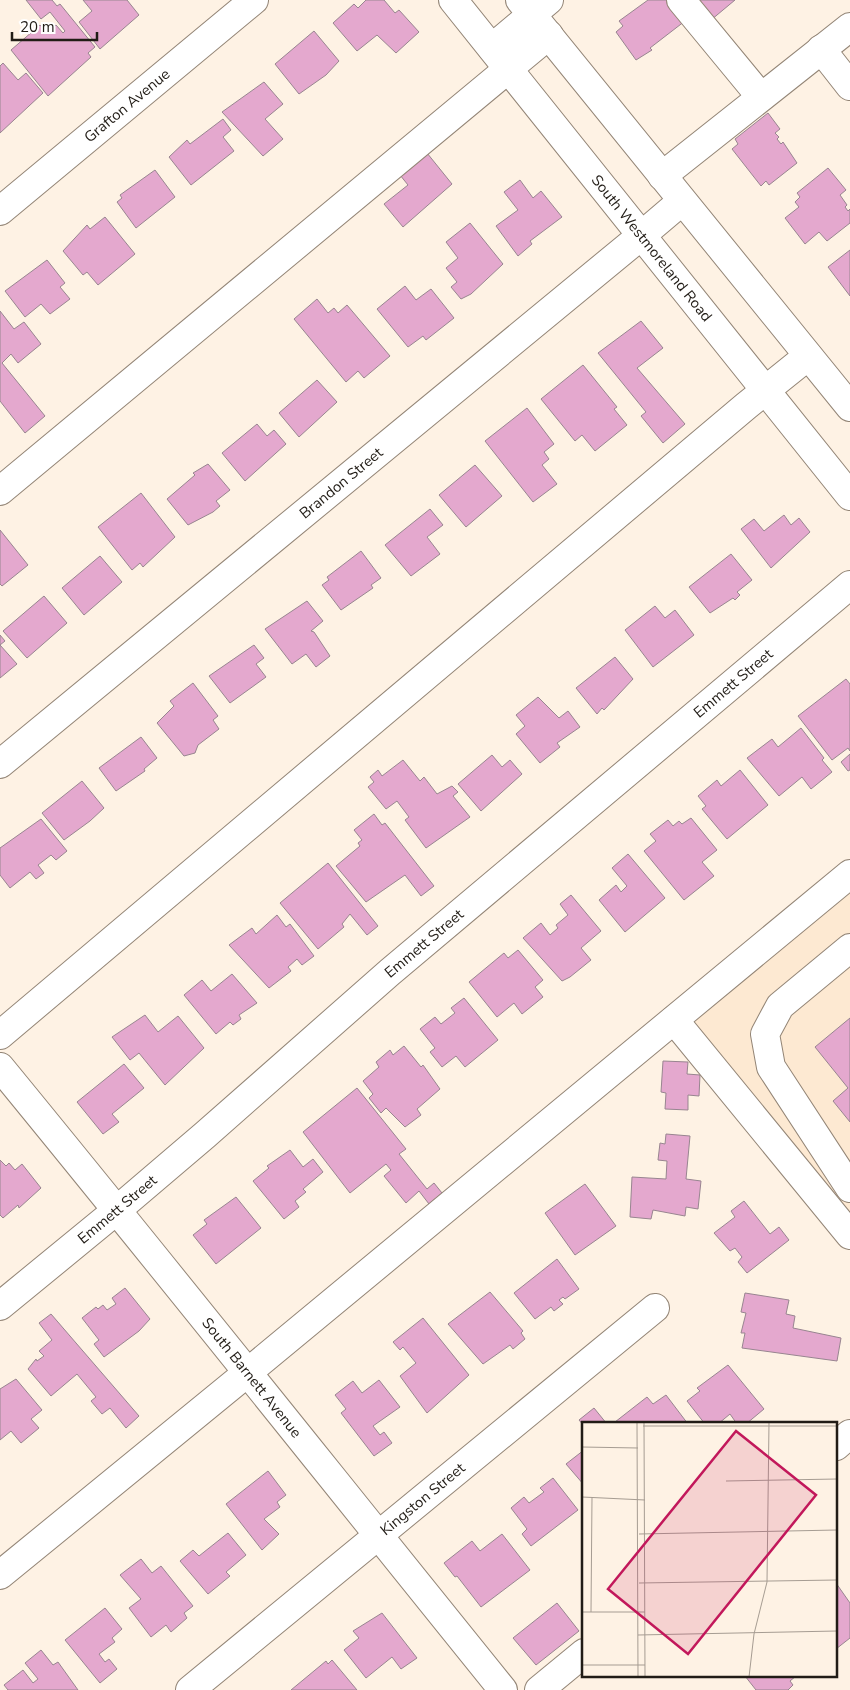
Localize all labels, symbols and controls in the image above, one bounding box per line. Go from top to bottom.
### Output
scale bar [12,10,98,42]
text: 20 m [20,17,55,37]
street label: Grafton Avenue [80,64,174,147]
street label: South Westmoreland Road [587,171,717,326]
street label: Brandon Street [295,442,388,523]
street label: Emmett Street [689,644,778,722]
street label: Emmett Street [380,904,468,982]
street label: Emmett Street [73,1170,162,1248]
street label: South Barnett Avenue [197,1313,306,1442]
inset map [582,1422,838,1678]
street label: Kingston Street [376,1458,470,1540]

